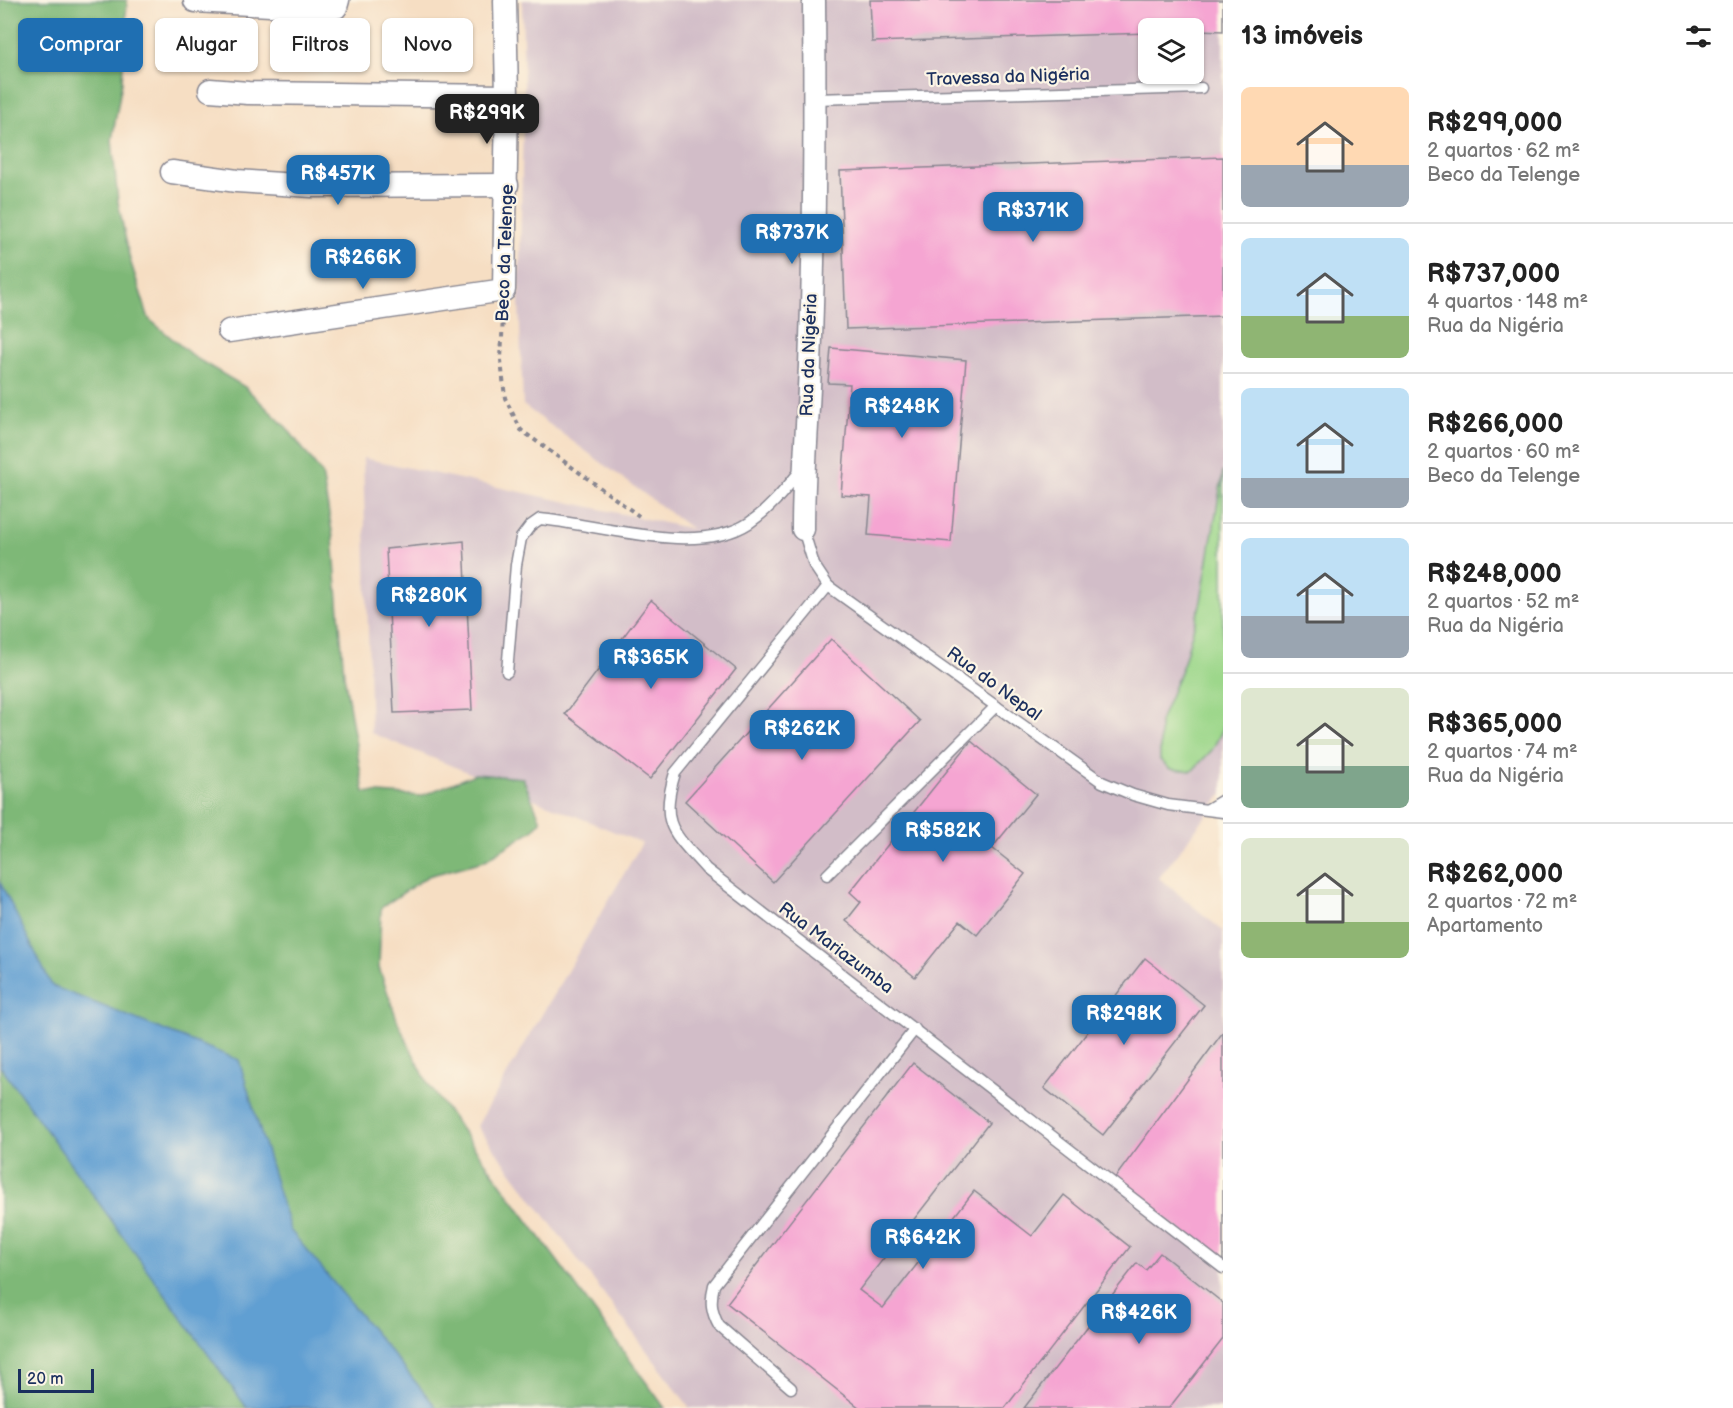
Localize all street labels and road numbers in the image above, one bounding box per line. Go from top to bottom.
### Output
street label: Travessa da Nigéria [926,64,1090,90]
street label: Beco da Telenge [492,183,518,322]
street label: Rua da Nigéria [796,293,822,417]
street label: Rua do Nepal [942,643,1046,725]
street label: Rua Mariazumba [774,898,898,998]

